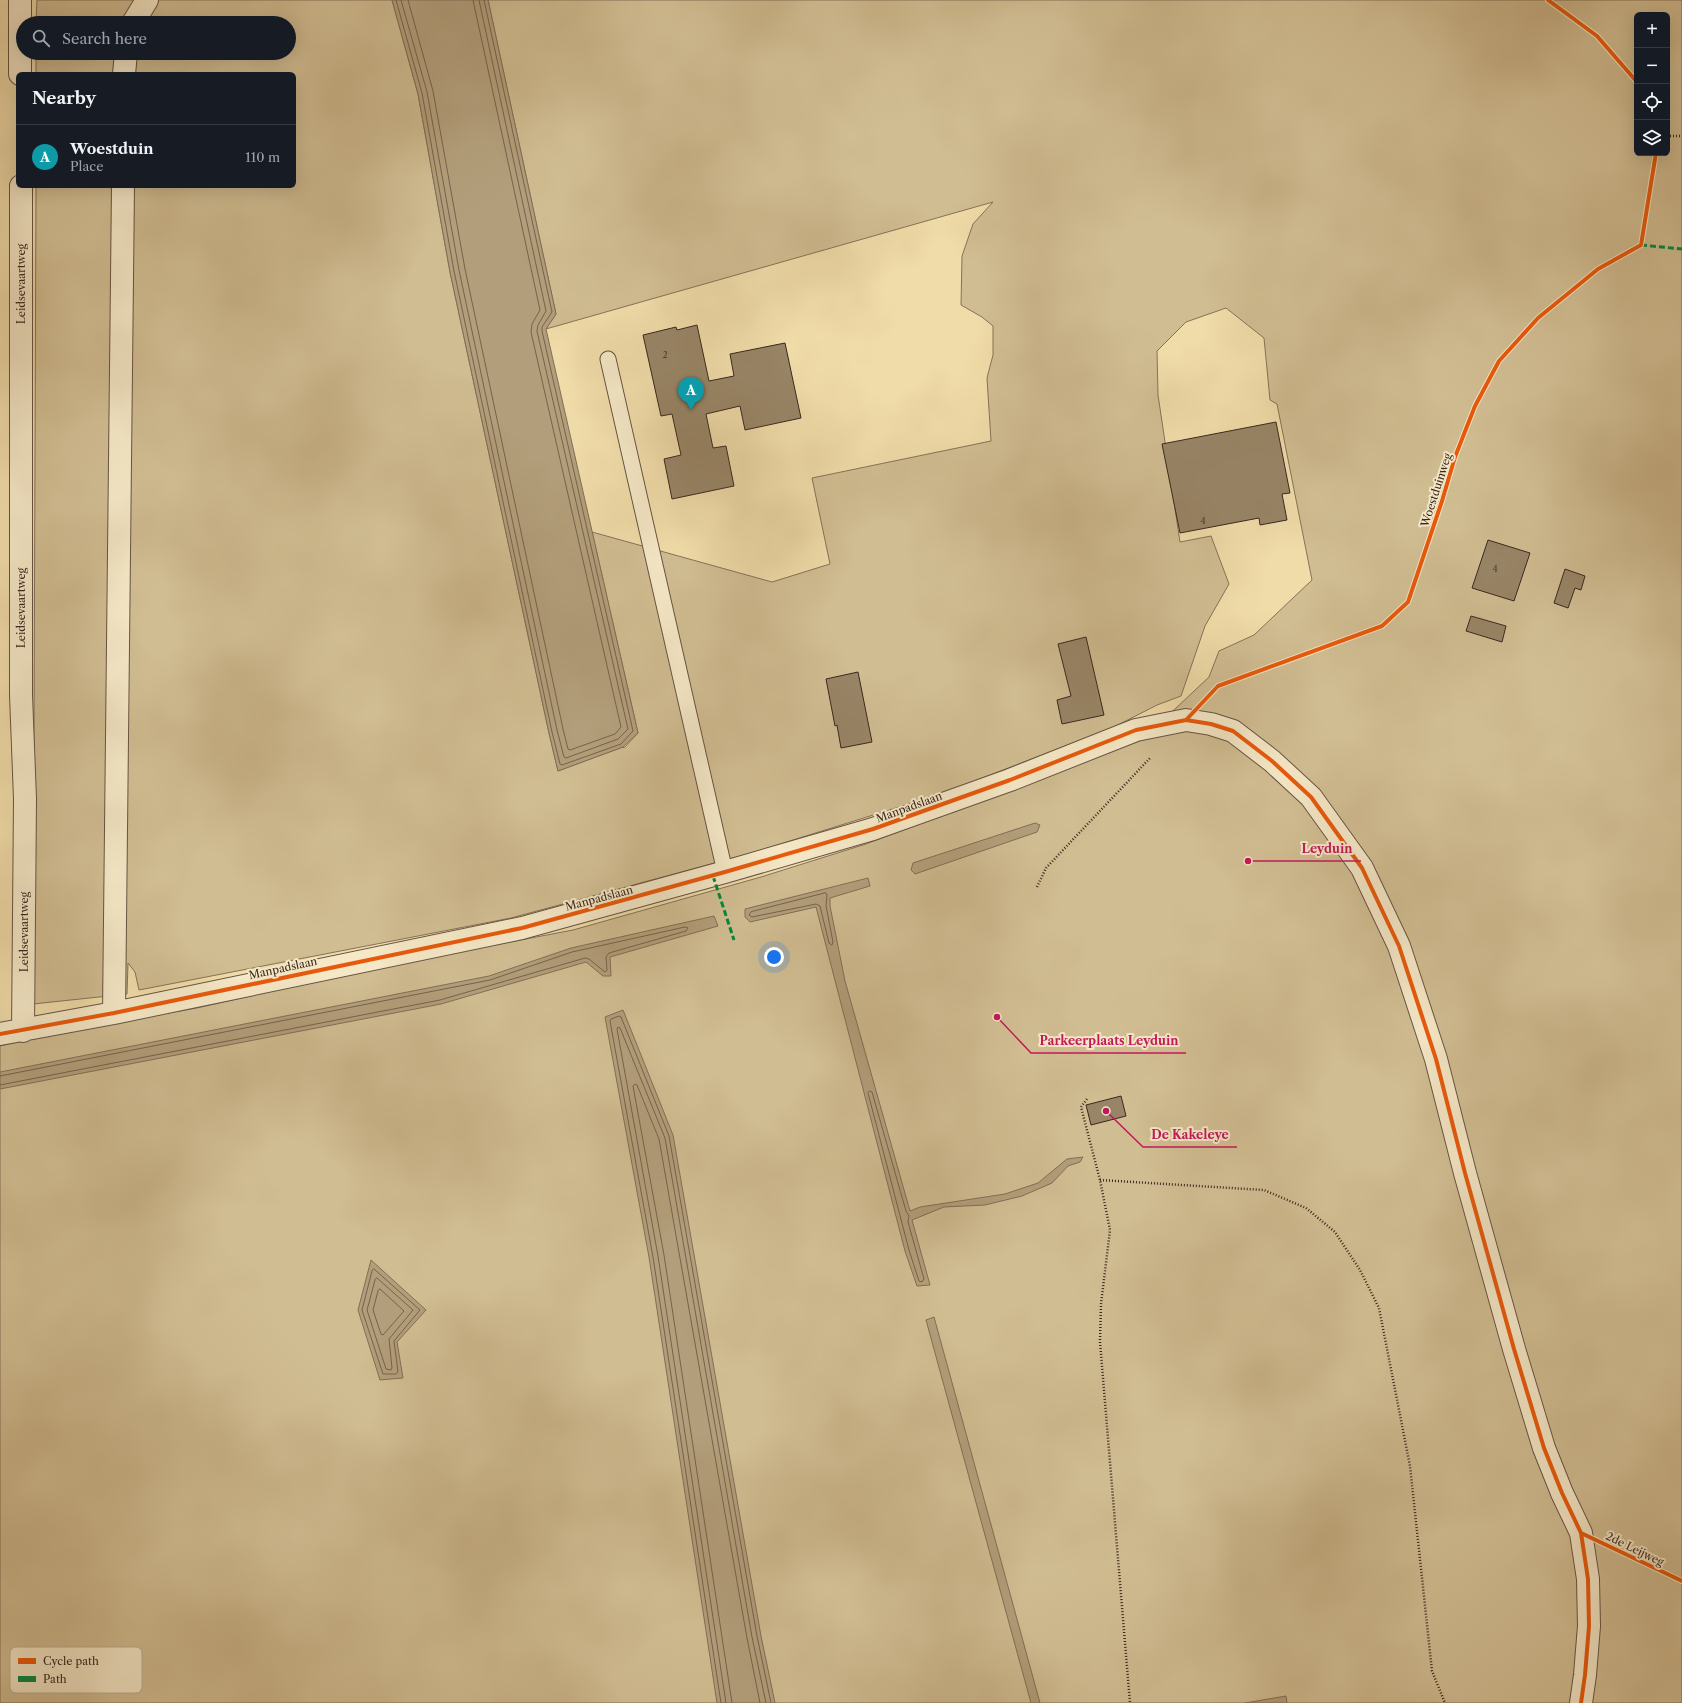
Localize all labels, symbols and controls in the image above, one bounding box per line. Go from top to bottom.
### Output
map controls [1634,12,1670,156]
button: + [1634,12,1670,48]
search box [16,16,296,60]
icon: search [30,27,52,49]
text: Search here [62,29,147,48]
button: − [1634,48,1670,84]
button: locate [1634,84,1670,120]
text: Nearby [32,88,96,108]
button: layers [1634,120,1670,156]
text: Woestduin [70,139,154,158]
text: A [40,149,50,165]
text: 110 m [245,149,280,165]
text: Place [70,158,103,174]
street label: Leidsevaartweg [14,243,28,324]
house number: 2 [662,349,668,360]
pin: A [678,377,704,410]
street label: Woestduinweg [1417,451,1455,530]
house number: 4 [1200,515,1206,526]
house number: 4 [1492,563,1498,574]
street label: Leidsevaartweg [14,567,28,648]
street label: Manpadslaan [874,788,944,825]
callout: Leyduin [1294,837,1361,861]
text: Leyduin [1302,841,1353,856]
street label: Manpadslaan [564,882,635,914]
street label: Leidsevaartweg [17,891,31,972]
your location [764,947,784,967]
street label: Manpadslaan [248,954,319,982]
callout: Parkeerplaats Leyduin [1031,1029,1186,1053]
text: Parkeerplaats Leyduin [1040,1033,1179,1048]
callout: De Kakeleye [1143,1123,1237,1147]
text: De Kakeleye [1151,1127,1229,1142]
street label: 2de Leijweg [1604,1529,1666,1569]
legend [10,1647,142,1693]
text: Cycle path [43,1654,99,1668]
text: Path [43,1672,67,1686]

